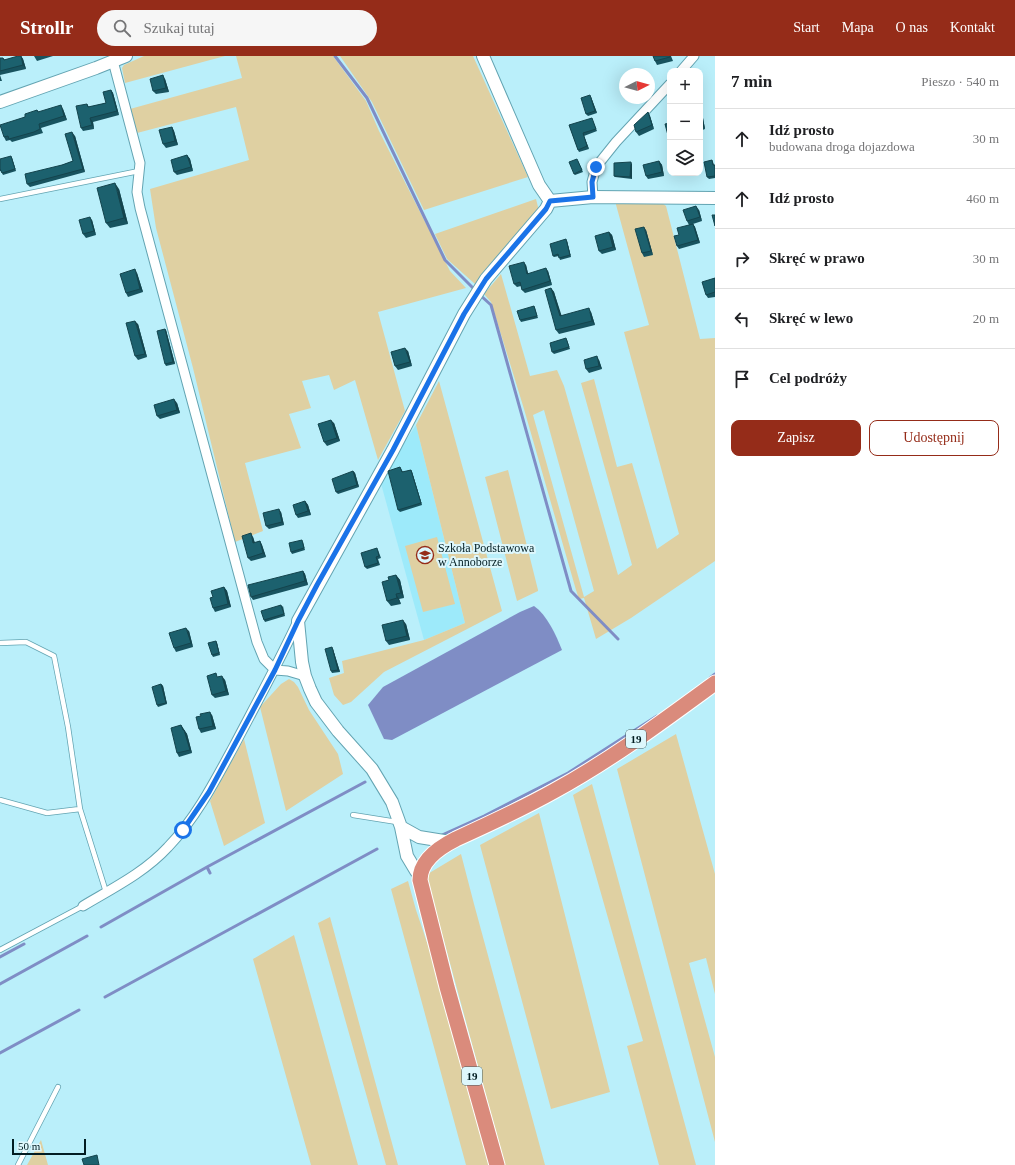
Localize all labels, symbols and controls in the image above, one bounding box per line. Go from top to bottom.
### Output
search box [97,10,377,46]
text: Strollr [20,17,73,38]
icon: search [111,17,133,39]
text: Szukaj tutaj [143,20,215,36]
text: Start [793,20,820,35]
text: Mapa [842,20,874,35]
text: O nas [896,20,928,35]
text: Kontakt [950,20,995,35]
north arrow [619,68,655,104]
map controls [667,68,703,176]
button: + [667,68,703,104]
text: 7 min [731,72,772,91]
text: Pieszo · 540 m [921,74,999,89]
button: − [667,104,703,140]
text: Idź prosto [769,122,834,138]
icon: ahead [731,128,753,150]
text: 30 m [973,131,999,146]
text: budowana droga dojazdowa [769,139,915,154]
button: layers [667,140,703,176]
route end [587,158,605,176]
icon: ahead [731,188,753,210]
text: Idź prosto [769,190,834,206]
text: 460 m [966,191,999,206]
icon: right [731,248,753,270]
text: Skręć w prawo [769,250,865,266]
text: 30 m [973,251,999,266]
icon: left [731,308,753,330]
text: Skręć w lewo [769,310,853,326]
text: 20 m [973,311,999,326]
icon: arrive [731,368,753,390]
text: Cel podróży [769,370,847,386]
button: Zapisz [731,420,861,456]
button: Udostępnij [869,420,999,456]
place label: Szkoła Podstawowa w Annoborze [438,541,535,569]
school or university icon: Szkoła Podstawowa w Annoborze [415,545,435,565]
road number: 19 [626,730,646,748]
route start [174,821,192,839]
road number: 19 [462,1067,482,1085]
scale bar [12,1137,86,1156]
text: 50 m [18,1140,40,1152]

